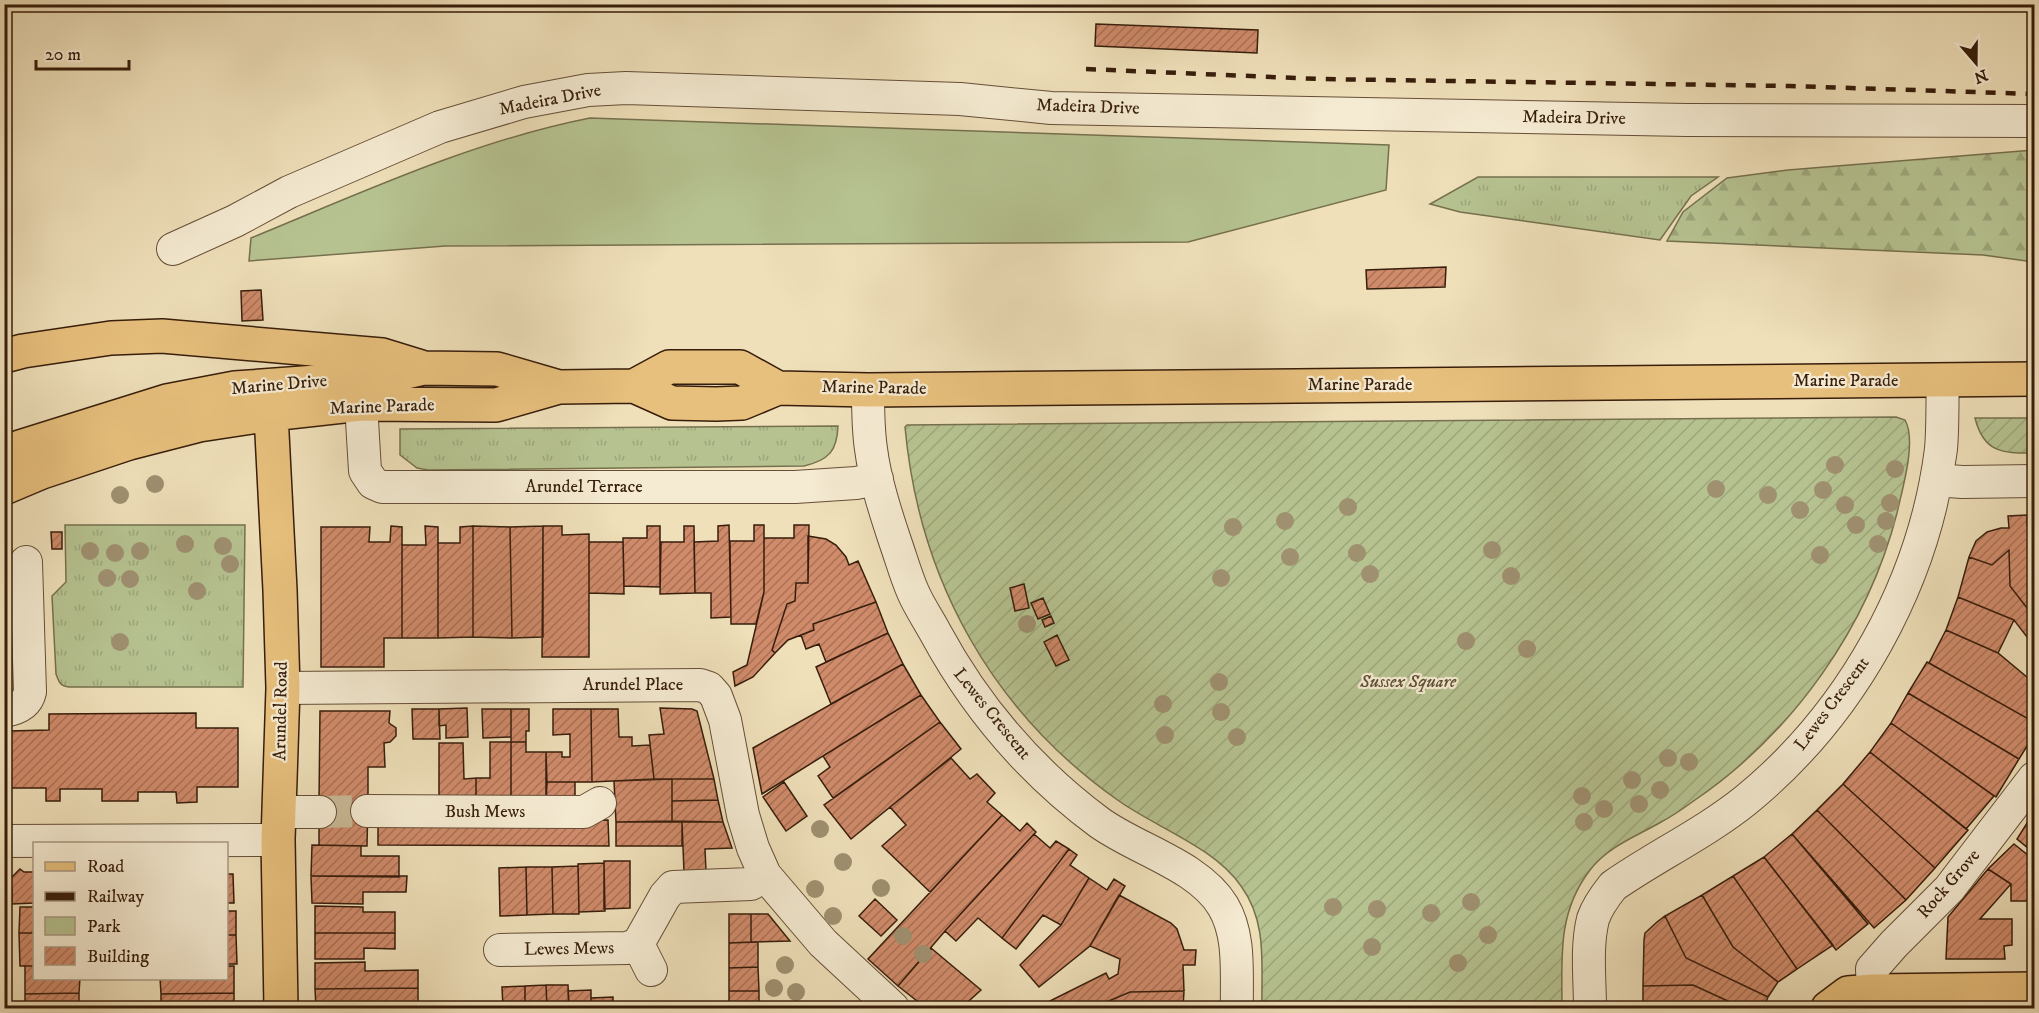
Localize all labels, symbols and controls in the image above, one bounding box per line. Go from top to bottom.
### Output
scale bar [36,33,129,71]
north arrow [1946,33,2006,93]
text: 20 m [45,44,81,66]
text: N [1971,65,1990,88]
street label: Madeira Drive [497,79,603,121]
street label: Madeira Drive [1036,94,1140,120]
street label: Madeira Drive [1522,106,1626,130]
street label: Marine Drive [230,370,328,400]
street label: Marine Parade [1794,370,1898,392]
street label: Marine Parade [1308,374,1412,396]
street label: Marine Parade [821,376,927,400]
street label: Marine Parade [329,394,435,420]
street label: Arundel Terrace [525,476,643,498]
street label: Lewes Crescent [1790,653,1874,755]
street label: Arundel Road [269,661,293,761]
street label: Lewes Crescent [948,664,1036,764]
park label: Sussex Square [1359,671,1457,693]
street label: Arundel Place [583,674,683,696]
street label: Bush Mews [445,801,525,823]
legend [33,842,228,980]
street label: Rock Grove [1913,845,1985,923]
text: Road [87,856,124,878]
text: Railway [87,886,145,908]
text: Park [87,916,121,938]
street label: Lewes Mews [524,937,614,961]
text: Building [87,946,149,968]

